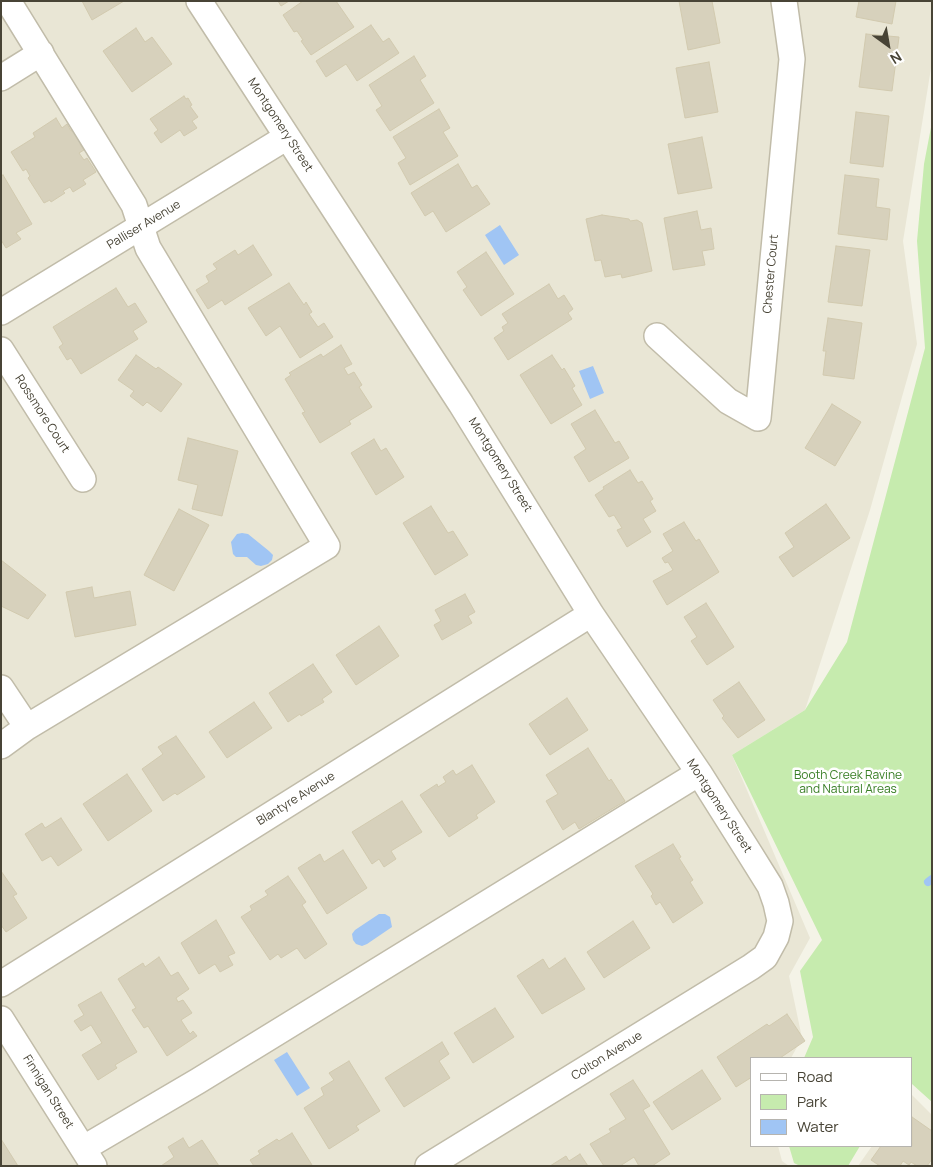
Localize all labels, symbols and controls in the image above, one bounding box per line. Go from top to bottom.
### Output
north arrow [863,20,913,70]
text: N [887,47,906,69]
street label: Montgomery Street [244,76,316,174]
street label: Palliser Avenue [105,197,183,253]
street label: Chester Court [760,234,782,314]
street label: Rossmore Court [11,372,73,456]
street label: Montgomery Street [465,415,535,515]
street label: Montgomery Street [683,757,755,855]
street label: Blantyre Avenue [254,769,338,829]
park label: Booth Creek Ravine and Natural Areas [794,769,902,797]
street label: Colton Avenue [569,1028,645,1084]
street label: Finnigan Street [20,1052,76,1132]
legend [750,1057,913,1147]
text: Road [797,1066,833,1087]
text: Park [797,1091,827,1112]
text: Water [797,1116,839,1137]

